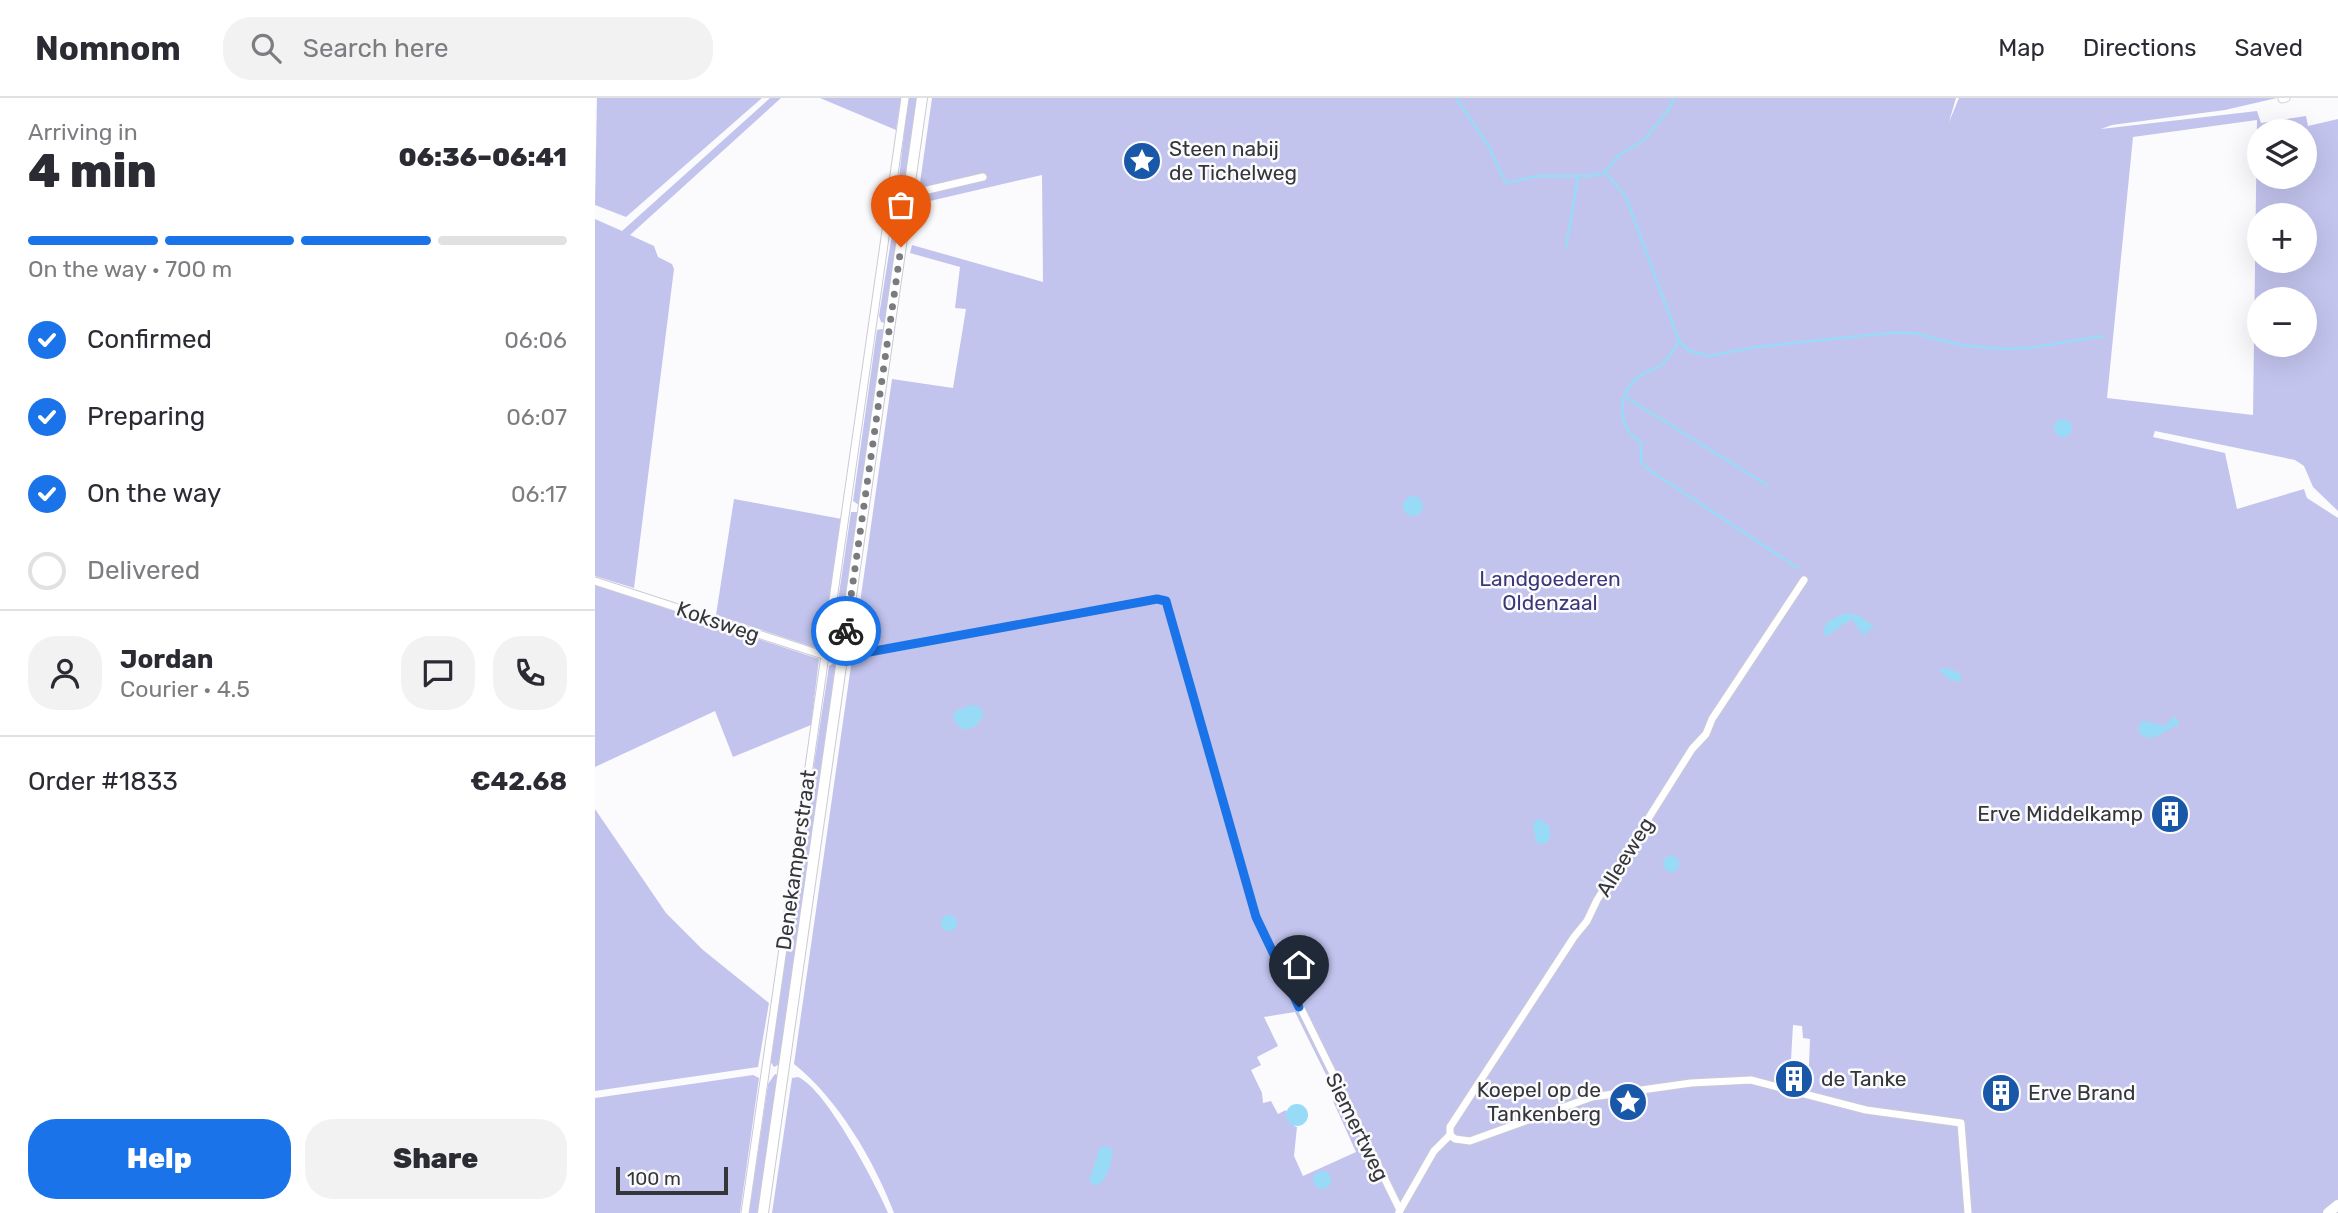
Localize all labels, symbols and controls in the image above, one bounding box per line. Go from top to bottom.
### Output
search box [223,17,713,80]
text: Nomnom [35,29,181,68]
icon: search [247,29,285,67]
text: Search here [303,33,449,64]
text: Map [1998,34,2045,62]
text: Directions [2083,34,2196,62]
text: Saved [2234,34,2303,62]
text: Arriving in [28,118,138,146]
map controls [2247,119,2317,357]
button: layers [2247,119,2317,189]
place label: Steen nabij de Tichelweg [1169,136,1297,185]
place icon: Steen nabij de Tichelweg [1121,140,1163,182]
text: 06:36–06:41 [398,142,567,173]
text: 4 min [28,144,157,199]
pin [871,175,931,247]
icon: bag [882,186,920,224]
button: + [2247,203,2317,273]
text: On the way · 700 m [28,255,232,283]
button: − [2247,287,2317,357]
icon: check [28,321,66,359]
text: Confirmed [87,324,212,355]
text: 06:06 [504,326,567,354]
icon: check [28,398,66,436]
text: Preparing [87,401,205,432]
text: 06:07 [506,403,567,431]
icon: check [28,475,66,513]
text: On the way [87,478,221,509]
text: 06:17 [511,480,567,508]
text: Delivered [87,555,200,586]
park label: Landgoederen Oldenzaal [1479,566,1621,615]
street label: Koksweg [673,596,763,647]
courier [811,596,881,666]
icon: bike [827,612,865,650]
button: person [28,636,102,710]
button: chat [401,636,475,710]
button: phone [493,636,567,710]
text: Jordan [120,644,213,675]
text: Courier · 4.5 [120,675,250,703]
text: Order #1833 [28,766,178,797]
text: €42.68 [470,766,567,797]
street label: Denekamperstraat [770,768,821,952]
building icon: Erve Middelkamp [2149,793,2191,835]
place label: Erve Middelkamp [1977,801,2143,826]
street label: Alleeweg [1591,813,1659,901]
pin [1269,935,1329,1007]
icon: home [1280,946,1318,984]
building icon: de Tanke [1773,1058,1815,1100]
place label: de Tanke [1821,1066,1907,1091]
street label: Siemertweg [1320,1069,1394,1185]
building icon: Erve Brand [1980,1072,2022,1114]
place label: Koepel op de Tankenberg [1477,1077,1601,1126]
place label: Erve Brand [2028,1080,2136,1105]
place icon: Koepel op de Tankenberg [1607,1081,1649,1123]
button: Help [28,1119,291,1199]
button: Share [305,1119,567,1199]
scale bar [616,1164,728,1196]
text: 100 m [627,1167,681,1190]

